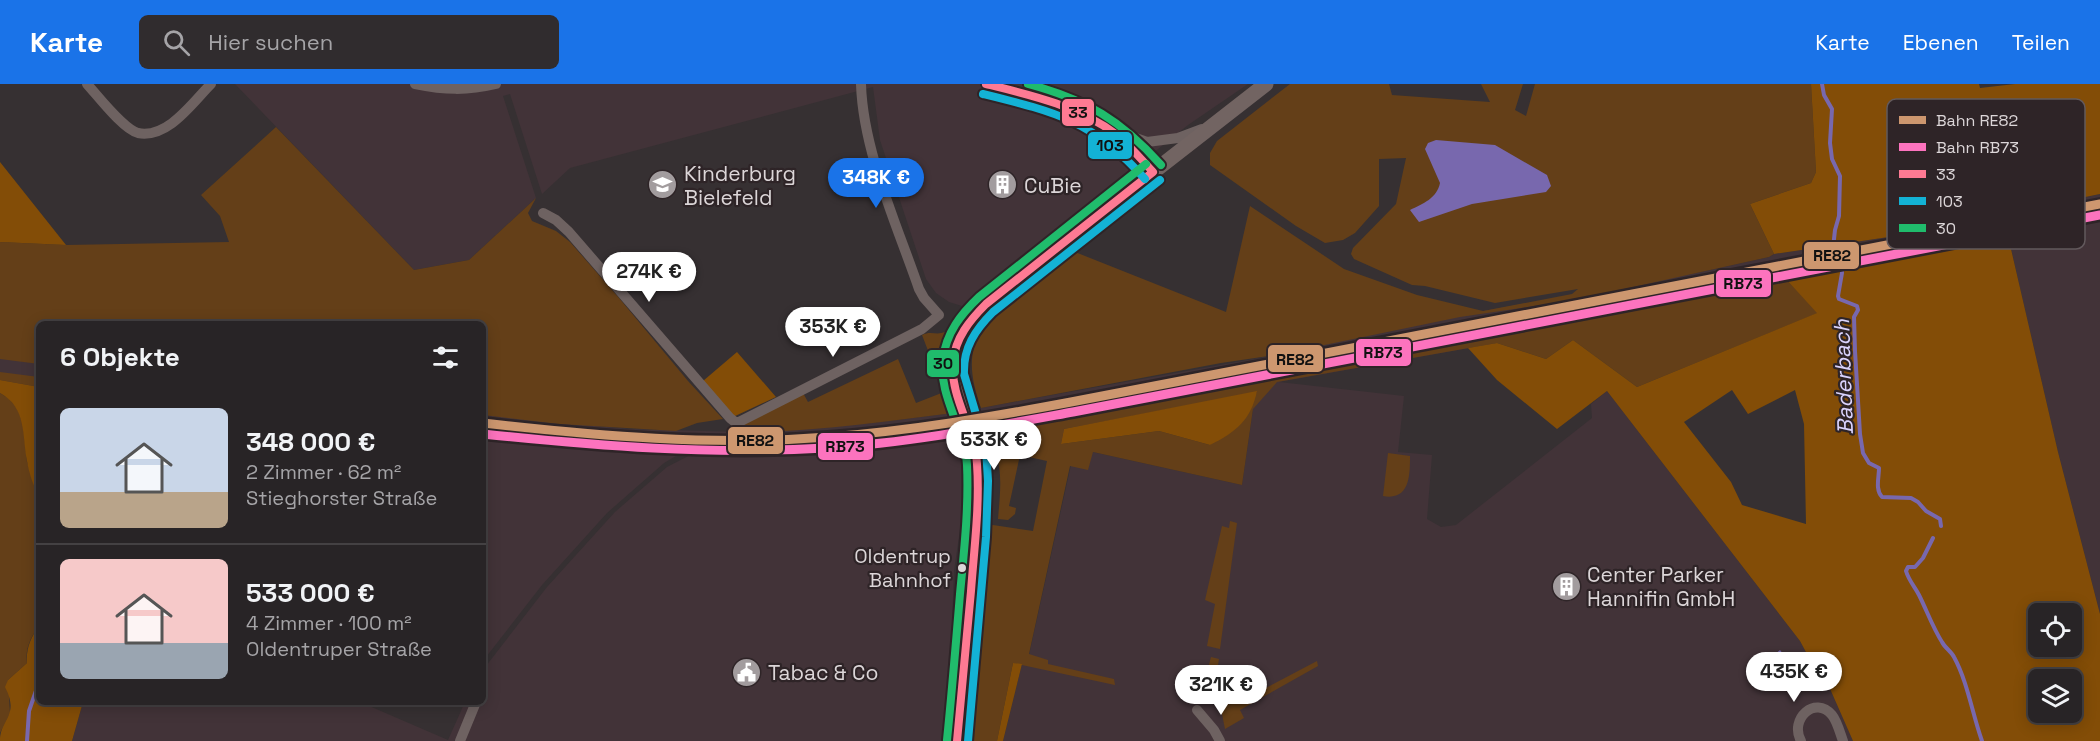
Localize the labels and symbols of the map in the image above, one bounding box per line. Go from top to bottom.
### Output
line badge: 33 [1061,98,1095,127]
legend [1887,99,2085,249]
text: 33 [1068,102,1088,123]
text: Bahn RE82 [1936,110,2018,131]
line badge: 103 [1087,131,1133,160]
text: 103 [1096,135,1124,156]
text: Bahn RB73 [1936,137,2019,158]
pin: 348K € [827,158,925,209]
place label: Kinderburg Bielefeld [684,160,796,211]
text: 33 [1936,164,1955,185]
school or university icon: Kinderburg Bielefeld [647,169,679,201]
building icon: CuBie [987,169,1019,201]
place label: CuBie [1024,172,1082,199]
text: 103 [1936,191,1963,212]
text: 30 [1936,218,1956,239]
line badge: RE82 [1803,241,1860,270]
text: RE82 [1813,245,1851,266]
pin: 274K € [600,252,698,303]
line badge: RB73 [1715,269,1772,298]
text: RB73 [1723,273,1763,294]
pin: 353K € [784,307,882,358]
water label: Baderbach [1827,318,1859,435]
line badge: RB73 [1355,338,1412,367]
text: RB73 [1363,342,1403,363]
line badge: RE82 [1267,344,1324,373]
line badge: 30 [926,349,960,378]
text: RE82 [1276,349,1314,370]
text: 30 [933,353,953,374]
pin: 533K € [945,420,1043,471]
line badge: RE82 [727,426,784,455]
text: RE82 [736,430,774,451]
line badge: RB73 [817,432,874,461]
text: RB73 [825,436,865,457]
place label: Oldentrup Bahnhof [854,543,951,593]
place label: Center Parker Hannifin GmbH [1587,561,1735,612]
marker: Oldentrup Bahnhof [956,562,968,574]
building icon: Center Parker Hannifin GmbH [1550,570,1582,602]
pin: 435K € [1745,652,1843,703]
public building icon: Tabac & Co [731,656,763,688]
place label: Tabac & Co [768,659,878,686]
pin: 321K € [1172,665,1270,716]

